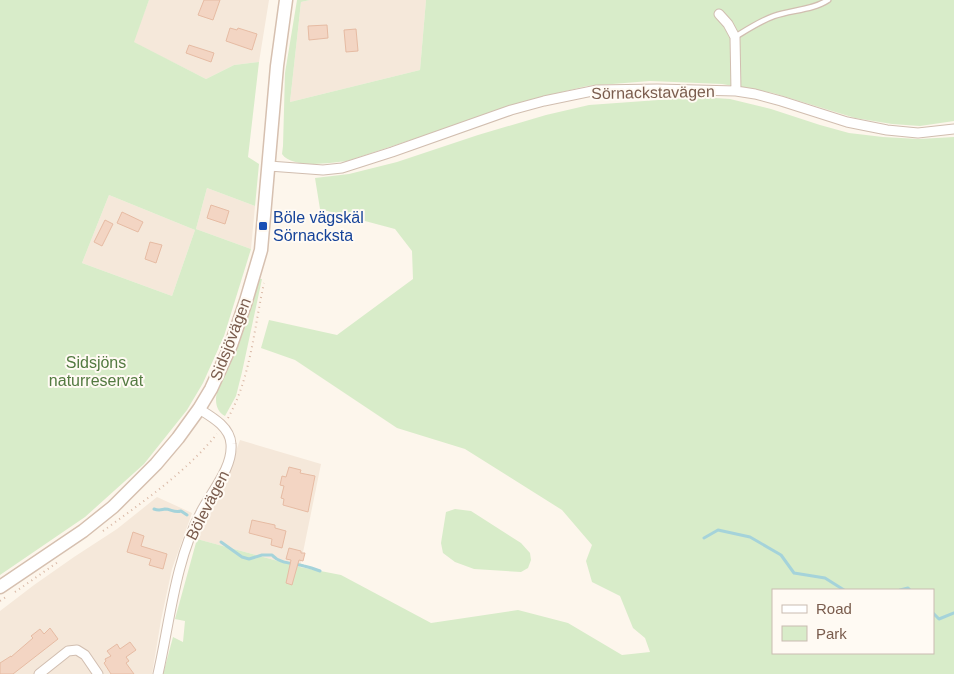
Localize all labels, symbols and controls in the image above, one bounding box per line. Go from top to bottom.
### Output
street label: Sörnackstavägen [591,83,715,102]
place label: Böle vägskäl Sörnacksta [273,209,364,244]
marker: Böle vägskäl Sörnacksta [257,220,269,232]
street label: Sidsjövägen [207,295,254,383]
park label: Sidsjöns naturreservat [49,354,144,389]
street label: Bölevägen [183,468,232,543]
legend [772,589,934,654]
text: Road [816,600,852,617]
text: Park [816,625,847,642]

